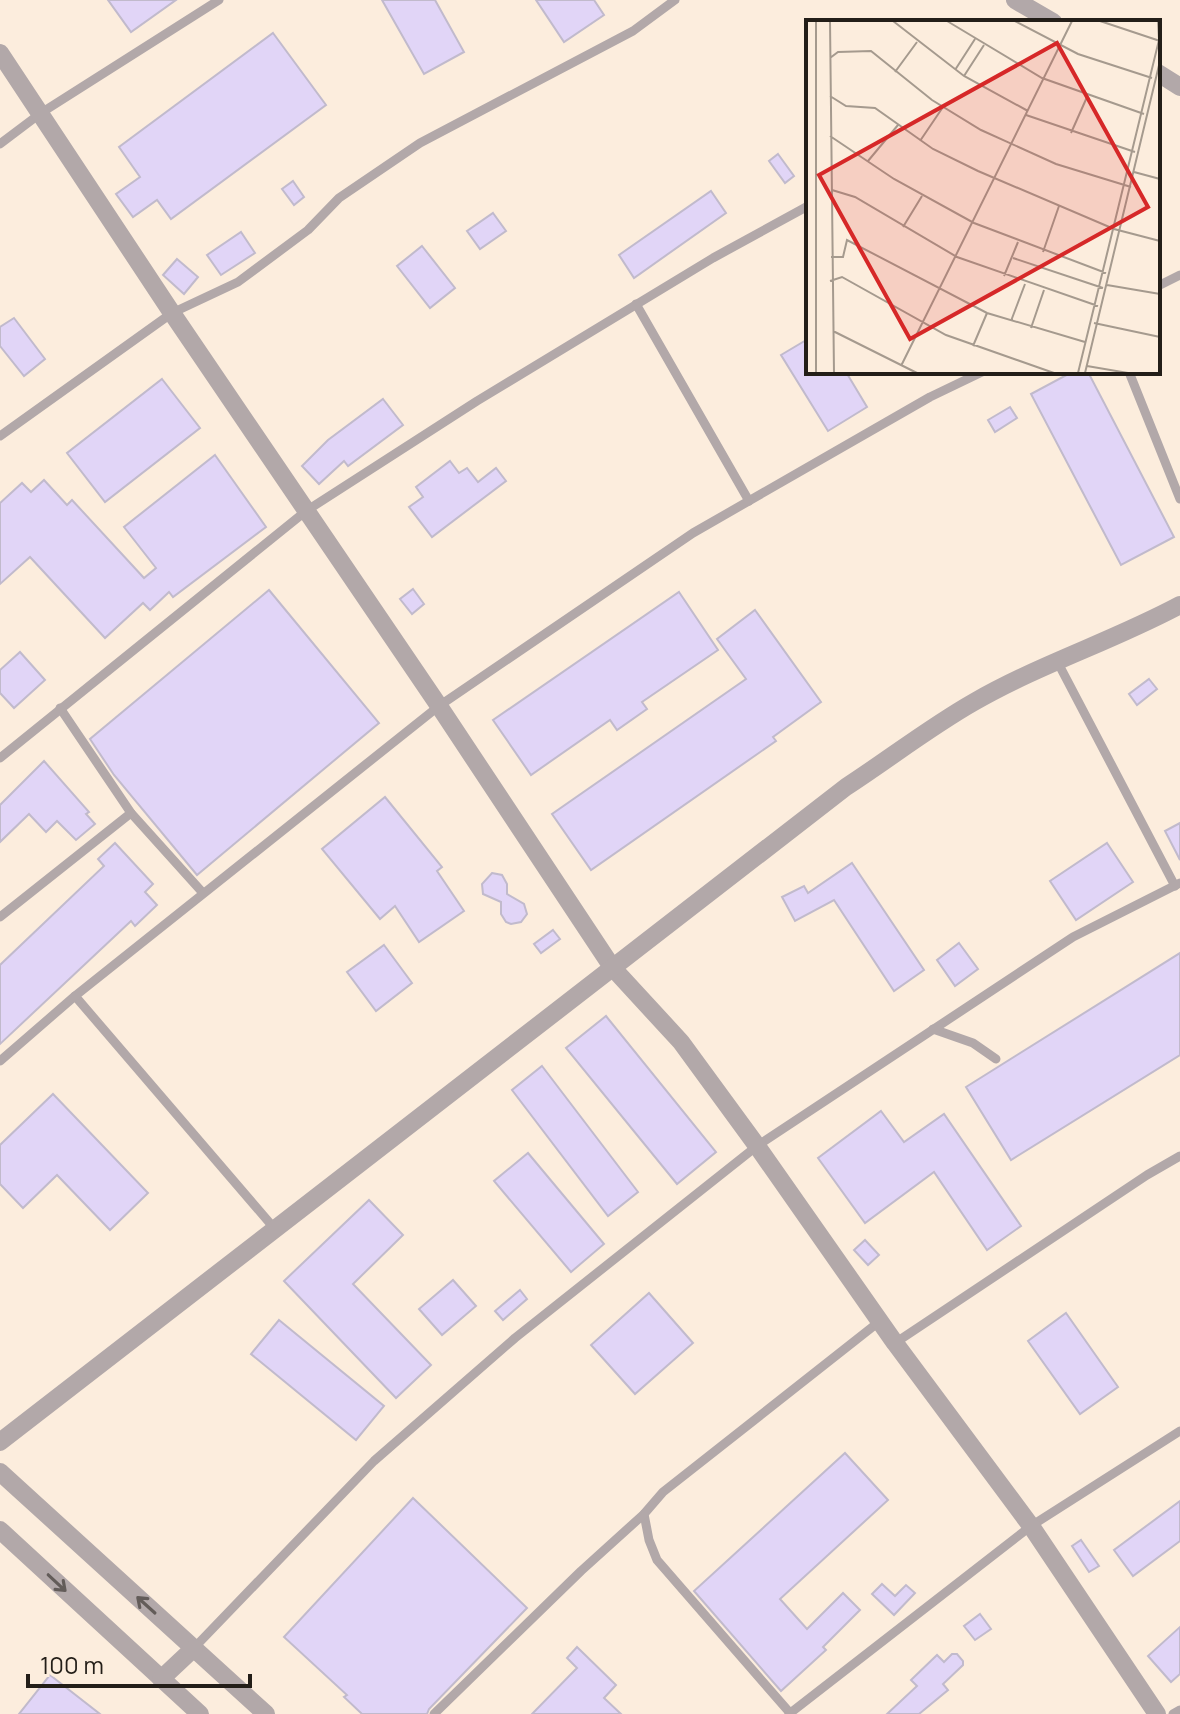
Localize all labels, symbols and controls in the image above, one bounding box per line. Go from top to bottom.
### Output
inset map [806,20,1160,374]
one-way arrow [47,1573,67,1592]
one-way arrow [137,1596,157,1614]
scale bar [28,1638,250,1688]
text: 100 m [40,1648,104,1681]

